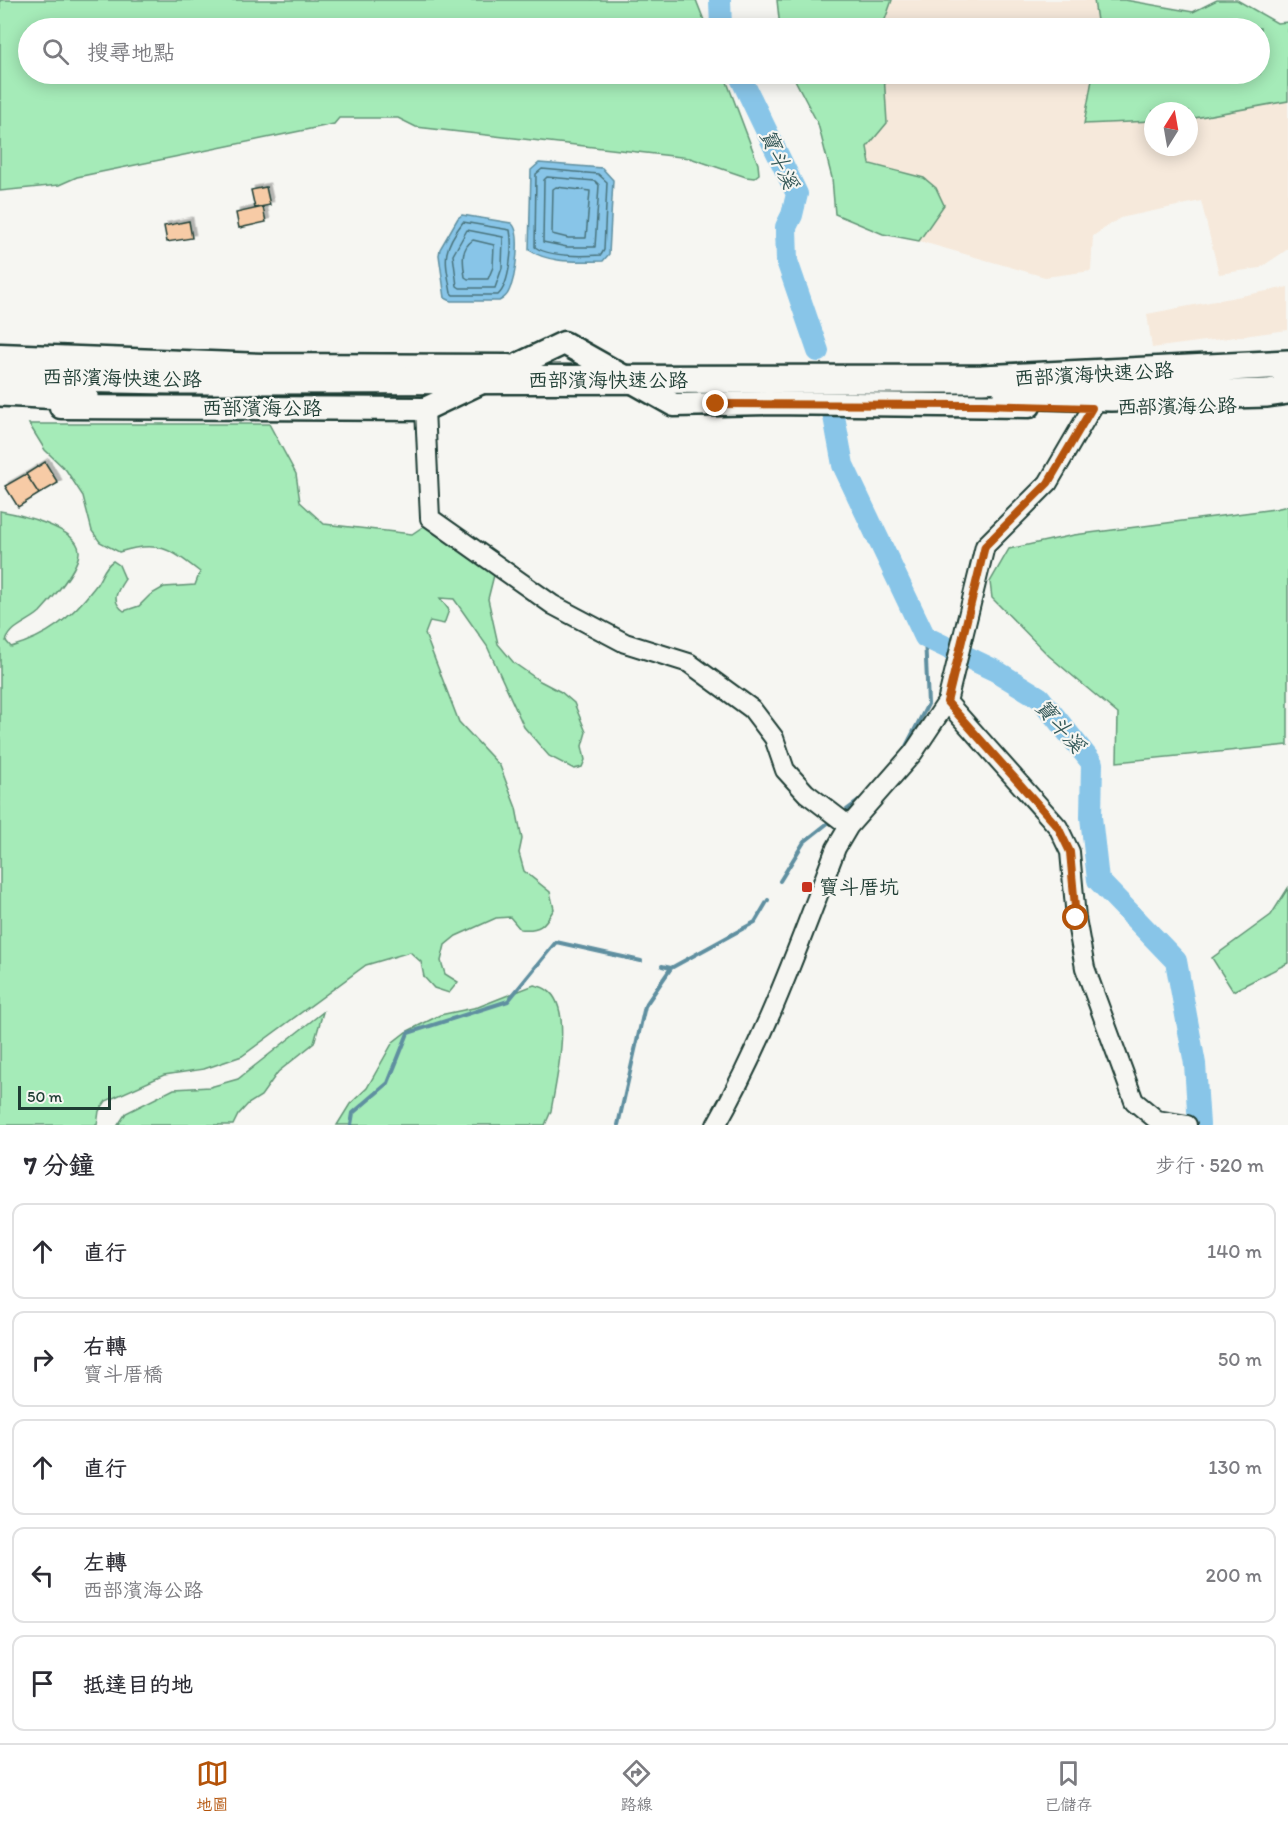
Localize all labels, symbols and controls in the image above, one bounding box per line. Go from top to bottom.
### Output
search box [18,18,1270,84]
icon: search [39,35,72,68]
text: 搜尋地點 [87,39,175,66]
north arrow [1144,102,1198,156]
water label: 寶斗溪 [755,125,804,194]
street label: 西部濱海快速公路 [1013,358,1176,390]
street label: 西部濱海快速公路 [42,365,203,391]
street label: 西部濱海快速公路 [528,368,689,392]
route end [702,390,728,416]
street label: 西部濱海公路 [1117,393,1238,419]
street label: 西部濱海公路 [202,396,323,420]
water label: 寶斗溪 [1030,694,1091,758]
place label: 寶斗厝坑 [819,875,899,899]
marker: 寶斗厝坑 [800,880,814,894]
route start [1062,904,1088,930]
scale bar [18,1083,111,1110]
text: 50 m [27,1087,62,1106]
text: 7 分鐘 [24,1149,95,1181]
text: 步行 · 520 m [1156,1153,1264,1177]
icon: ahead [26,1235,59,1268]
text: 直行 [83,1239,127,1266]
text: 140 m [1207,1239,1262,1263]
text: 右轉 [83,1333,127,1360]
icon: right [26,1343,59,1376]
text: 50 m [1218,1347,1262,1371]
text: 寶斗厝橋 [83,1362,163,1386]
icon: ahead [26,1451,59,1484]
text: 直行 [83,1455,127,1482]
text: 130 m [1208,1455,1262,1479]
text: 左轉 [83,1549,127,1576]
icon: left [26,1559,59,1592]
text: 200 m [1206,1563,1262,1587]
text: 西部濱海公路 [83,1578,203,1602]
icon: arrive [26,1667,59,1700]
text: 抵達目的地 [83,1671,193,1698]
tab: 地圖 [196,1757,229,1815]
tab: 路線 [620,1757,653,1815]
tab: 已儲存 [1044,1757,1092,1815]

